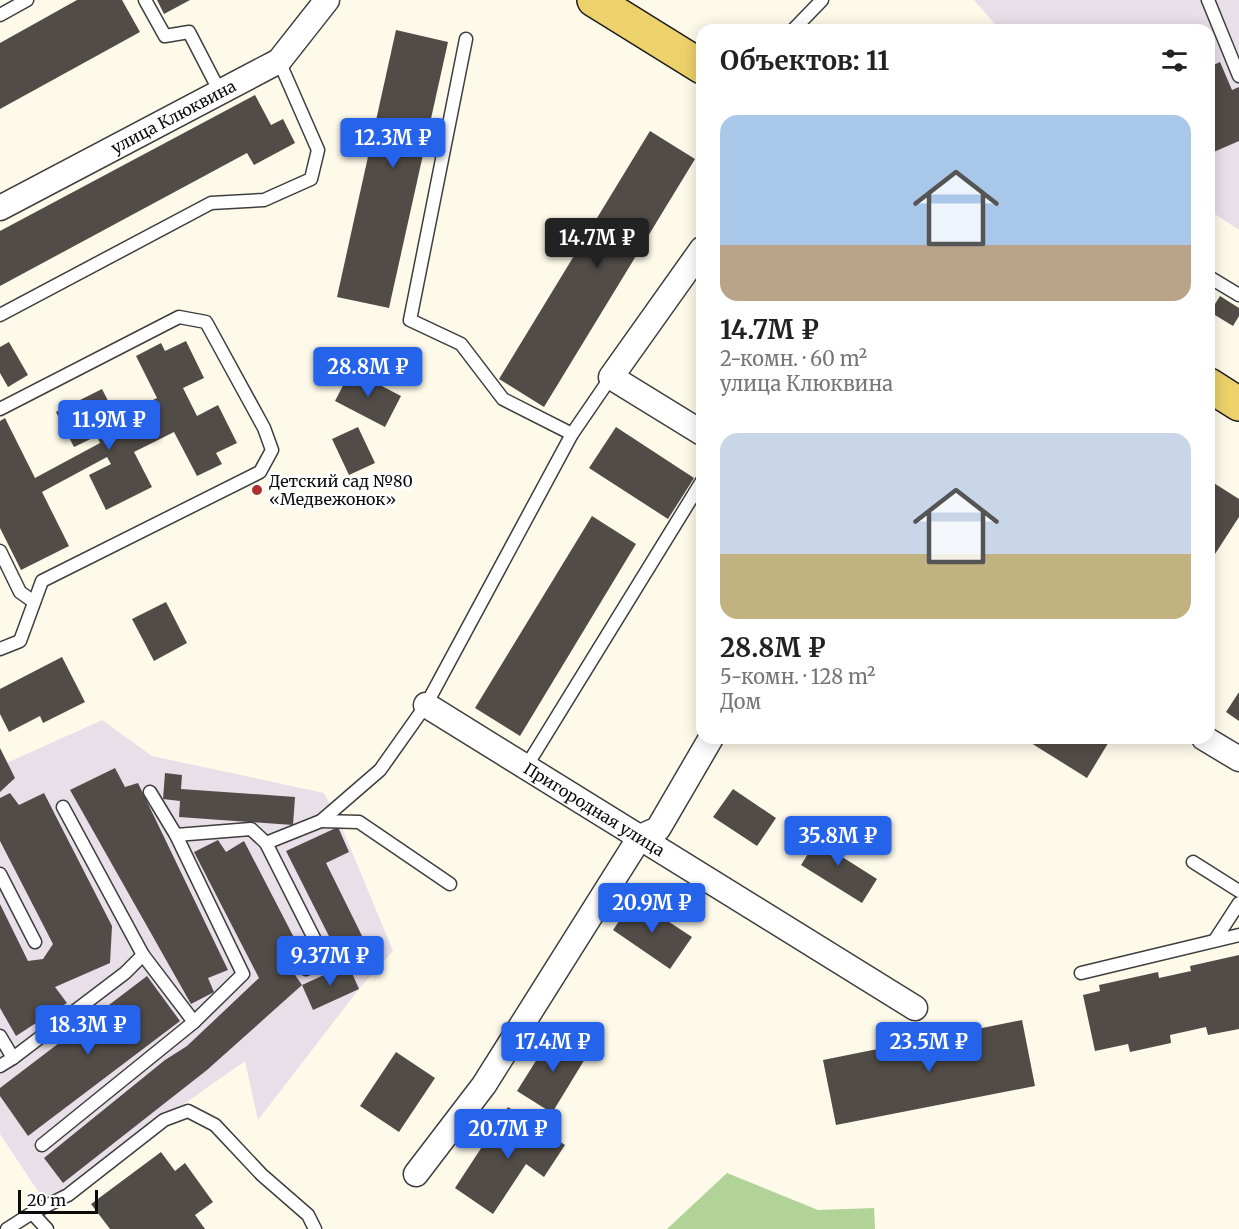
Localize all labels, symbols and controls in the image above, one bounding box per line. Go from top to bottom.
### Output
text: Объектов: 11 [720,44,889,77]
icon: filters [1158,44,1191,77]
street label: улица Клюквина [108,75,240,158]
pin: 12.3M ₽ [338,118,448,169]
text: 12.3M ₽ [354,125,432,150]
icon: home [902,154,1010,262]
pin: 14.7M ₽ [542,218,652,269]
text: 14.7M ₽ [559,225,635,250]
text: 14.7M ₽ [720,313,819,346]
text: 2-комн. · 60 m² [720,346,867,371]
pin: 28.8M ₽ [313,347,423,398]
text: 28.8M ₽ [327,354,409,379]
text: улица Клюквина [720,371,893,396]
pin: 11.9M ₽ [54,400,164,451]
text: 11.9M ₽ [72,407,146,432]
place label: Детский сад №80 «Медвежонок» [269,471,413,509]
icon: home [902,472,1010,580]
marker: Детский сад №80 «Медвежонок» [250,483,264,497]
text: 28.8M ₽ [720,631,826,664]
text: 5-комн. · 128 m² [720,664,875,689]
text: Дом [720,689,761,714]
street label: Пригородная улица [520,758,669,861]
pin: 35.8M ₽ [783,816,893,867]
text: 35.8M ₽ [798,823,878,848]
pin: 20.9M ₽ [597,883,707,934]
text: 20.9M ₽ [612,890,692,915]
pin: 9.37M ₽ [275,936,385,987]
text: 9.37M ₽ [291,943,369,968]
pin: 18.3M ₽ [33,1005,143,1056]
text: 18.3M ₽ [49,1012,127,1037]
pin: 17.4M ₽ [498,1022,608,1073]
pin: 23.5M ₽ [874,1022,984,1073]
text: 17.4M ₽ [515,1029,591,1054]
text: 23.5M ₽ [890,1029,968,1054]
pin: 20.7M ₽ [453,1109,563,1160]
text: 20.7M ₽ [468,1116,548,1141]
scale bar [18,1187,98,1214]
text: 20 m [27,1190,66,1210]

